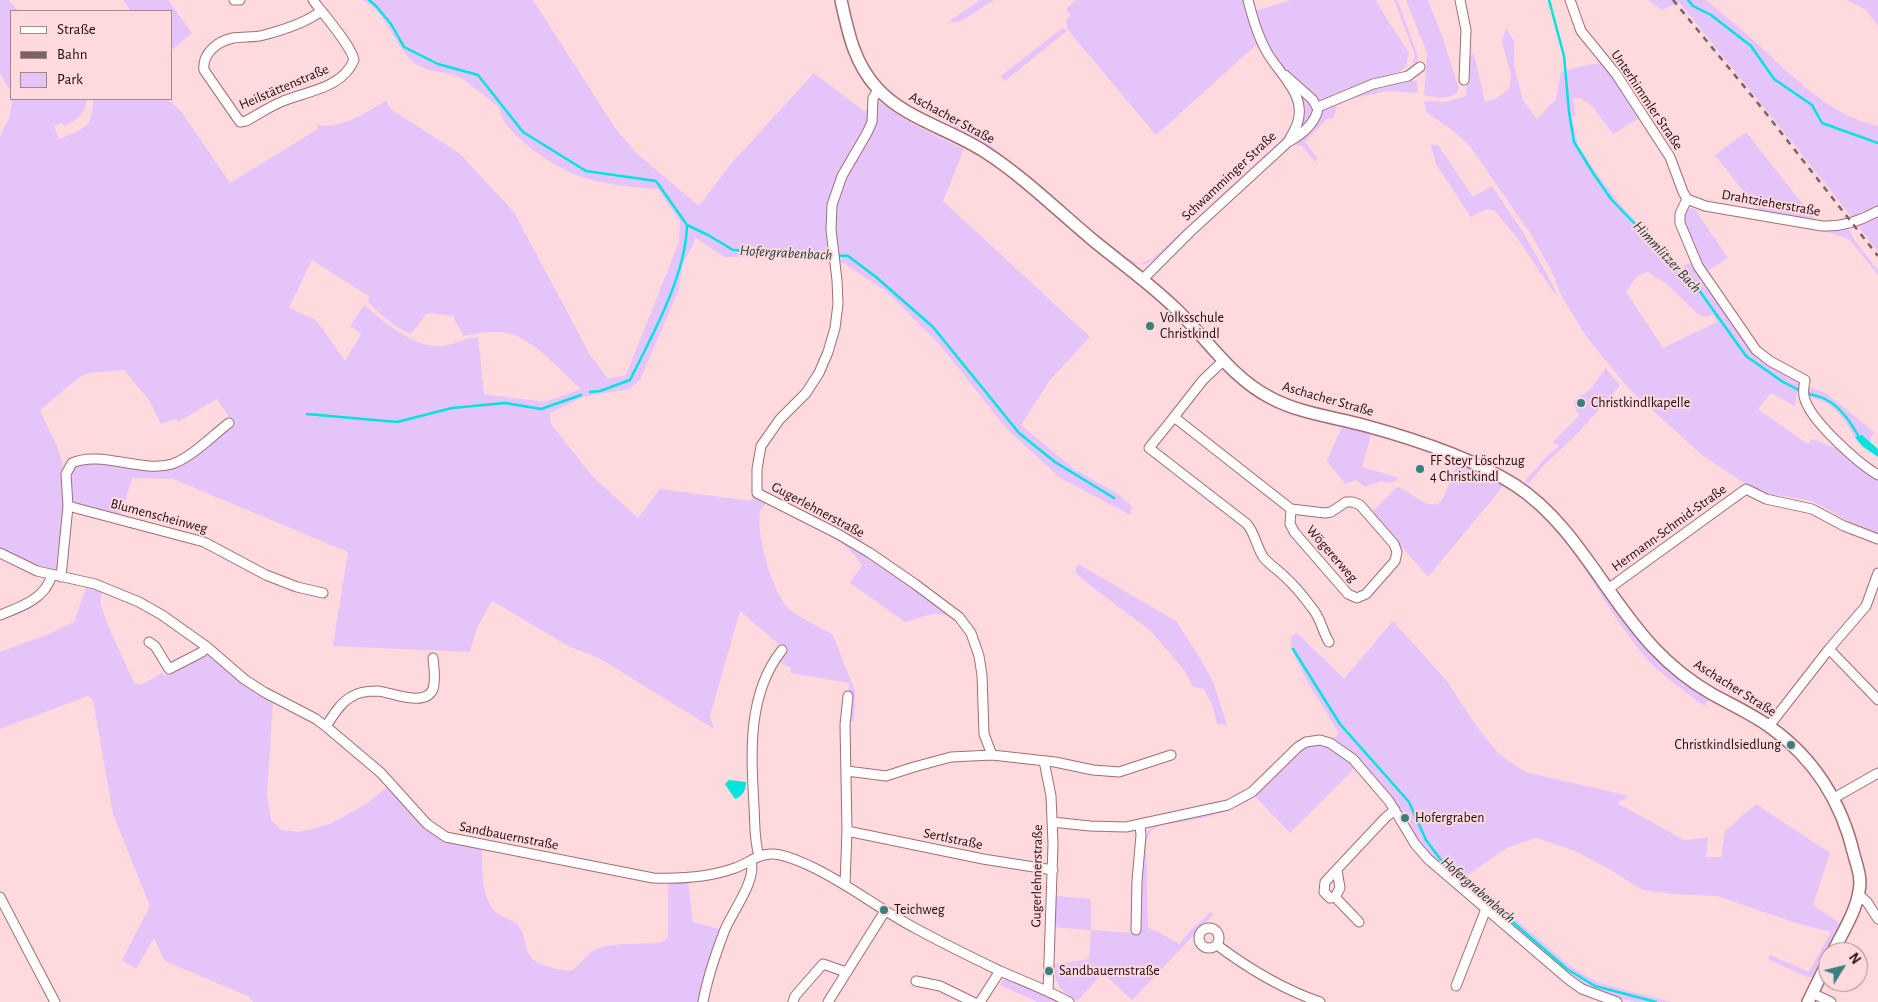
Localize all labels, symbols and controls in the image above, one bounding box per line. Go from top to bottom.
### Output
legend [10,10,172,100]
text: Straße [57,22,96,37]
text: Bahn [57,47,87,62]
street label: Unterhimmler Straße [1607,47,1687,153]
street label: Heilstättenstraße [237,61,331,113]
text: Park [57,72,83,87]
street label: Aschacher Straße [906,88,998,148]
street label: Schwamminger Straße [1178,128,1280,224]
street label: Drahtzieherstraße [1720,186,1822,220]
water label: Himmlitzer Bach [1629,217,1705,297]
water label: Hofergrabenbach [739,242,833,264]
place label: Volksschule Christkindl [1160,310,1224,342]
marker: Volksschule Christkindl [1144,320,1156,332]
street label: Aschacher Straße [1280,378,1376,420]
place label: Christkindlkapelle [1591,395,1690,411]
marker: Christkindlkapelle [1575,397,1587,409]
place label: FF Steyr Löschzug 4 Christkindl [1430,453,1525,486]
marker: FF Steyr Löschzug 4 Christkindl [1414,463,1426,475]
street label: Gugerlehnerstraße [769,478,867,542]
street label: Hermann-Schmid-Straße [1608,481,1730,575]
street label: Blumenscheinweg [109,495,209,537]
street label: Wögererweg [1303,522,1361,586]
street label: Aschacher Straße [1690,656,1780,720]
place label: Christkindlsiedlung [1675,737,1781,753]
marker: Christkindlsiedlung [1785,739,1797,751]
place label: Hofergraben [1415,810,1484,826]
marker: Hofergraben [1399,812,1411,824]
street label: Sandbauernstraße [458,818,560,854]
street label: Gugerlehnerstraße [1028,824,1046,928]
street label: Sertlstraße [922,825,984,853]
water label: Hofergrabenbach [1437,853,1519,927]
place label: Teichweg [894,902,945,918]
marker: Teichweg [878,904,890,916]
north arrow [1818,942,1868,992]
text: N [1846,951,1863,967]
place label: Sandbauernstraße [1059,963,1160,979]
marker: Sandbauernstraße [1043,965,1055,977]

